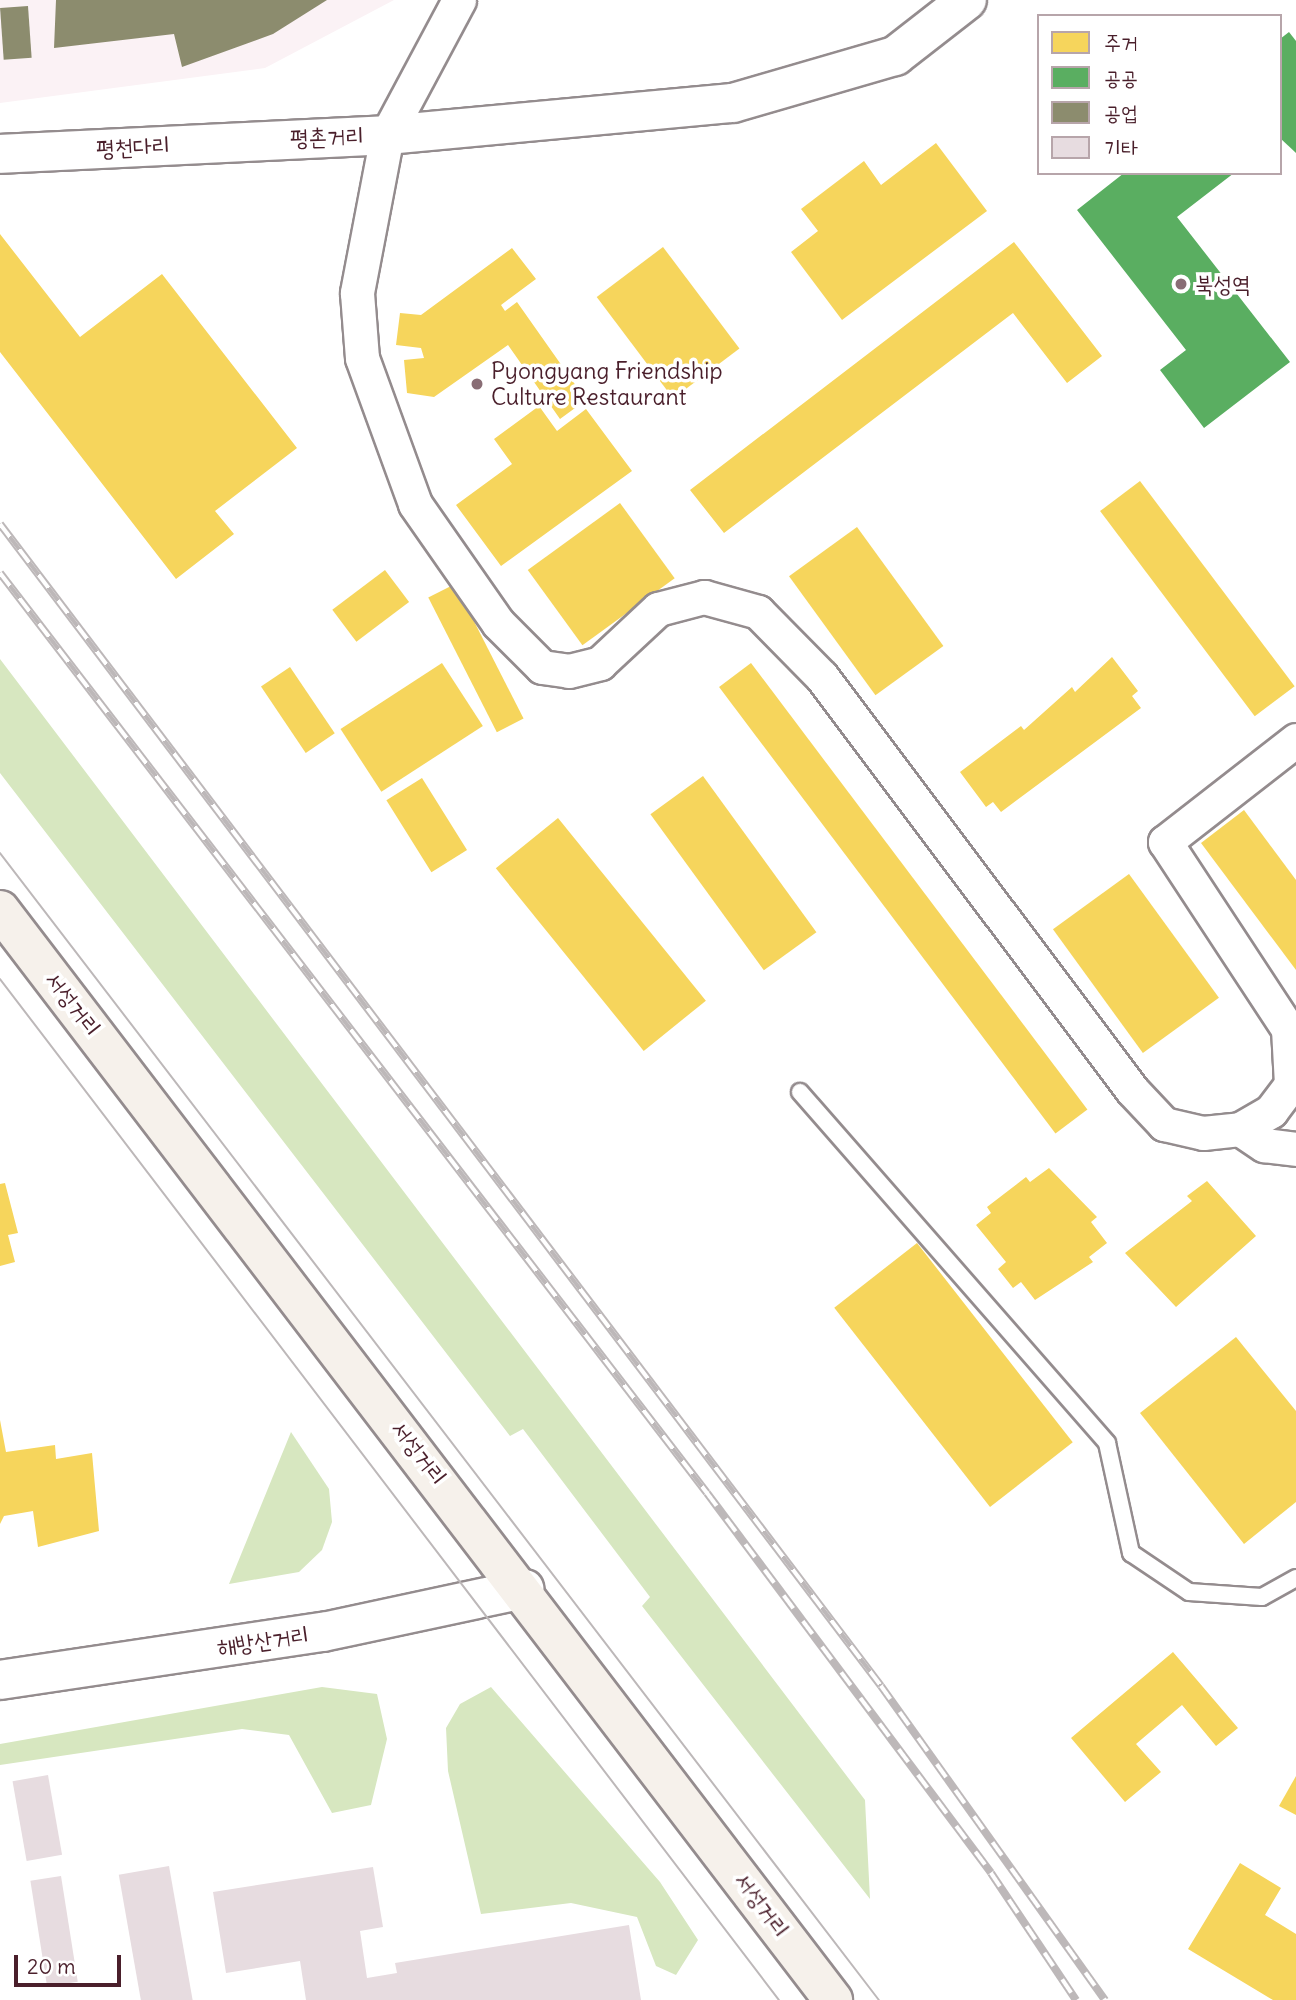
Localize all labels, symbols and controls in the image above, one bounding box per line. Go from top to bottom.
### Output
legend [1037,14,1282,175]
text: 주거 [1104,29,1138,56]
text: 공공 [1104,64,1138,91]
text: 공업 [1104,99,1138,126]
street label: 평촌거리 [290,122,364,152]
street label: 평천다리 [95,131,171,163]
text: 기타 [1104,134,1138,161]
place label: 북성역 [1195,270,1251,298]
marker: 북성역 [1173,276,1189,292]
place label: Pyongyang Friendship Culture Restaurant [491,357,723,411]
marker: Pyongyang Friendship Culture Restaurant [469,376,485,392]
street label: 서성거리 [39,966,107,1042]
street label: 서성거리 [385,1415,453,1491]
street label: 해방산거리 [215,1621,311,1661]
street label: 서성거리 [729,1867,795,1943]
scale bar [18,1940,124,1984]
text: 20 m [27,1953,76,1980]

